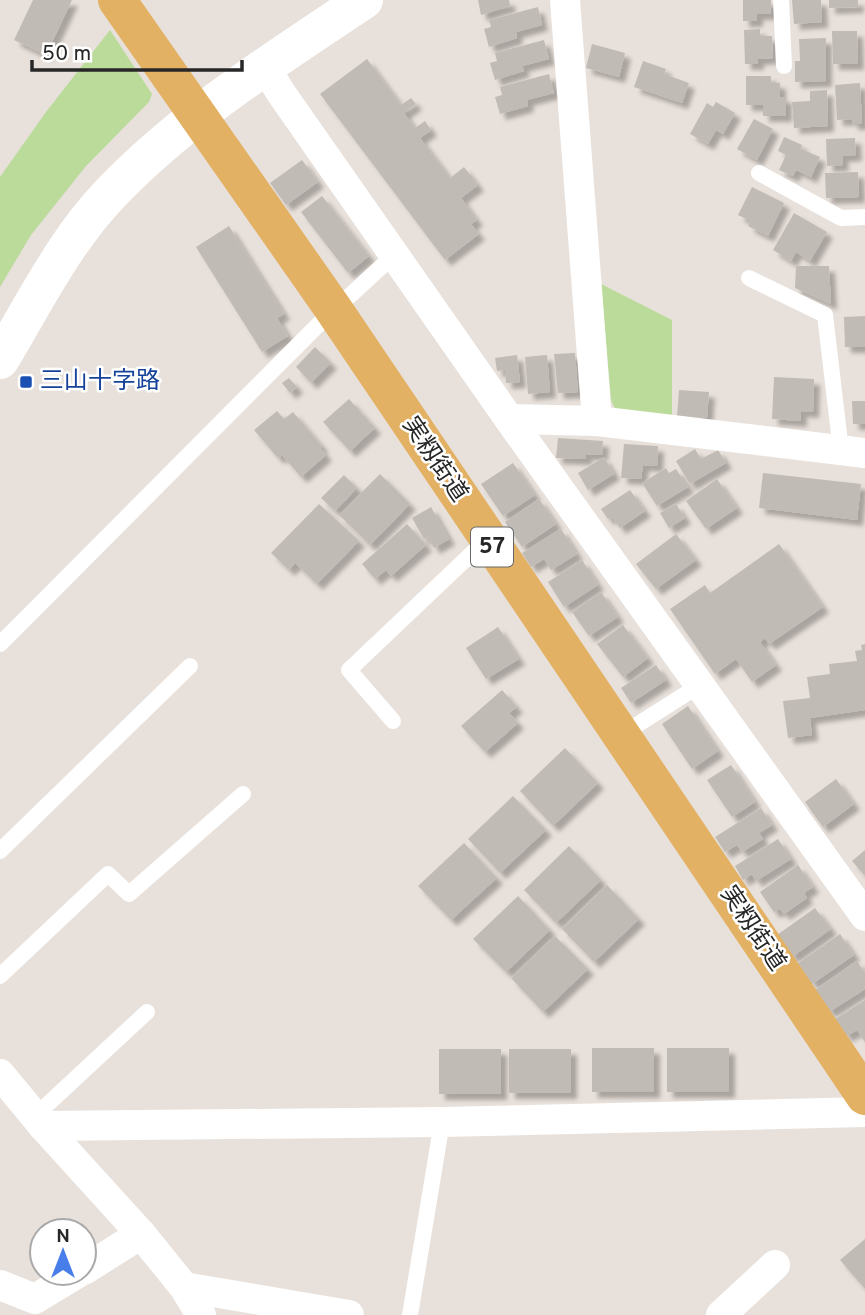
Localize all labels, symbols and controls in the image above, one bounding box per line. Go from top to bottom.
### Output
scale bar [32,28,242,72]
text: 50 m [42,41,91,68]
place label: 三山十字路 [40,367,160,397]
marker: 三山十字路 [18,374,34,390]
street label: 実籾街道 [395,412,473,508]
road number: 57 [471,527,513,566]
street label: 実籾街道 [713,881,791,977]
north arrow [28,1217,98,1287]
text: N [56,1225,70,1249]

